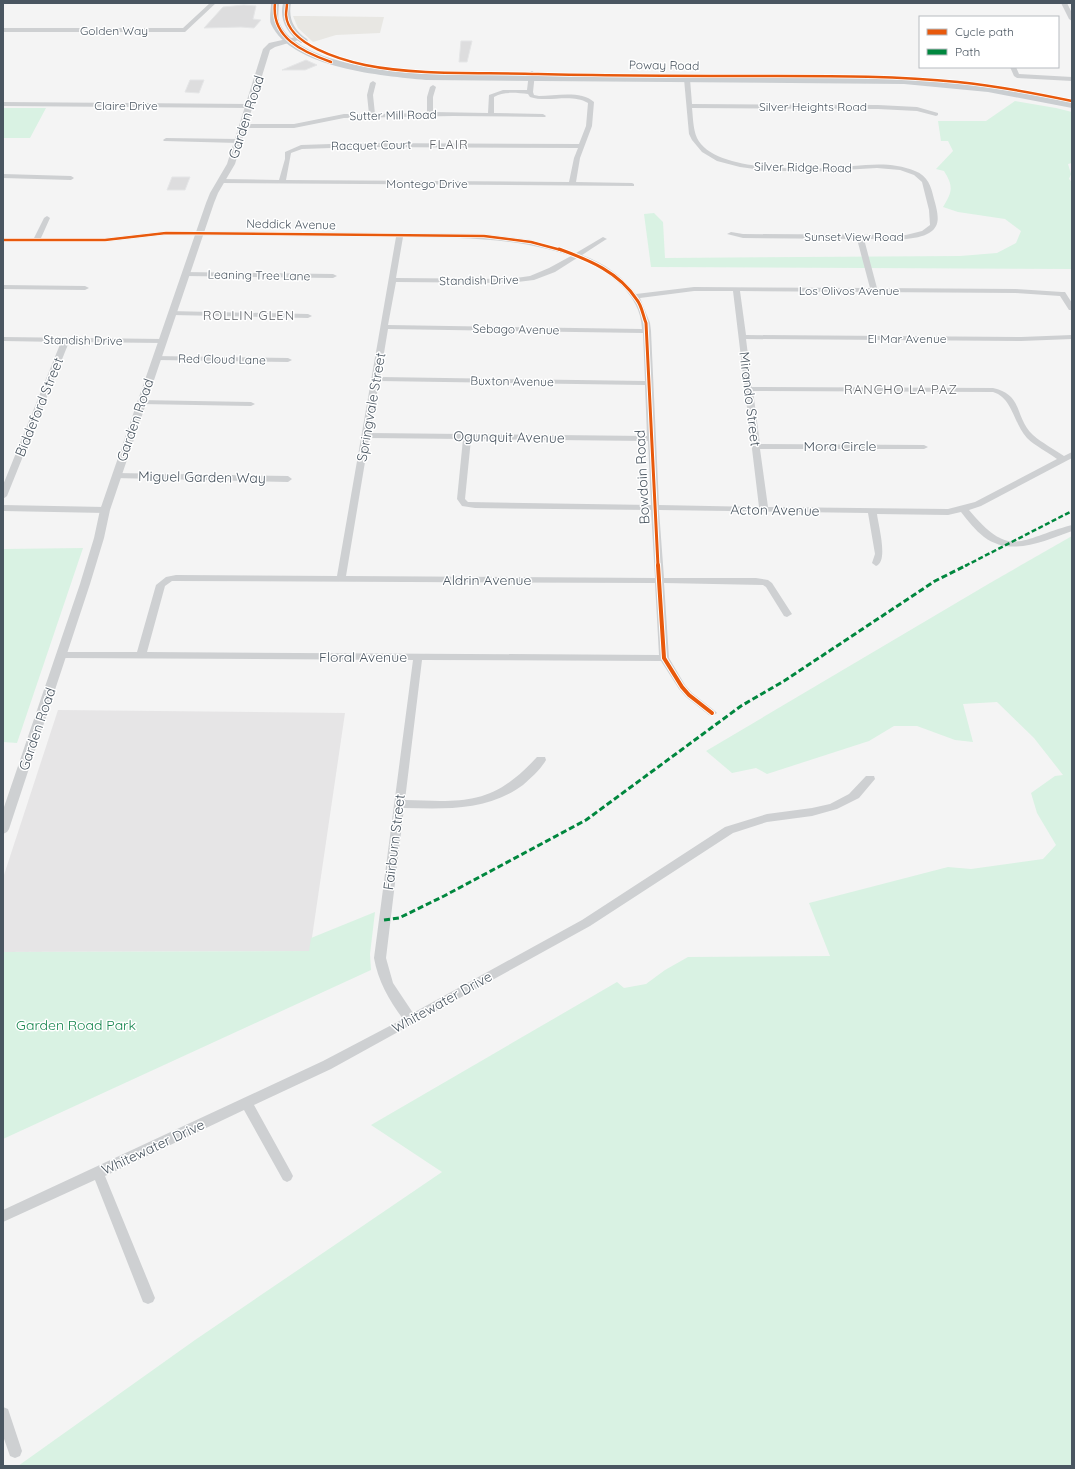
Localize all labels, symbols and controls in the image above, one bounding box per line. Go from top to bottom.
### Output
legend [919,16,1059,68]
street label: Golden Way [80,23,148,38]
text: Cycle path [955,24,1014,39]
text: Path [955,44,980,59]
street label: Poway Road [629,57,699,73]
street label: Garden Road [224,73,268,161]
street label: Claire Drive [94,98,158,113]
street label: Silver Heights Road [759,99,867,114]
street label: Sutter Mill Road [349,107,437,123]
district label: FLAIR [429,136,469,152]
street label: Racquet Court [331,137,411,153]
street label: Silver Ridge Road [754,159,852,175]
street label: Montego Drive [386,176,468,191]
street label: Neddick Avenue [246,216,336,232]
street label: Sunset View Road [804,229,904,244]
street label: Leaning Tree Lane [207,267,311,283]
street label: Standish Drive [439,272,519,288]
street label: Los Olivos Avenue [799,283,899,298]
district label: ROLLIN GLEN [203,307,295,323]
street label: Sebago Avenue [472,321,560,337]
street label: El Mar Avenue [868,331,947,346]
street label: Standish Drive [43,332,123,348]
street label: Red Cloud Lane [178,351,266,367]
street label: Springvale Street [353,351,390,463]
street label: Mirando Street [735,351,765,448]
street label: Biddeford Street [11,354,67,459]
street label: Buxton Avenue [470,373,554,389]
street label: Garden Road [112,376,158,464]
district label: RANCHO LA PAZ [844,381,958,397]
street label: Ogunquit Avenue [453,427,565,447]
street label: Bowdoin Road [631,429,653,525]
street label: Mora Circle [803,437,877,455]
street label: Miguel Garden Way [138,467,266,487]
street label: Acton Avenue [730,500,820,520]
street label: Aldrin Avenue [443,571,531,589]
street label: Floral Avenue [319,648,407,666]
street label: Garden Road [14,685,60,773]
street label: Fairburn Street [379,793,409,891]
street label: Whitewater Drive [389,967,495,1037]
park label: Garden Road Park [16,1016,136,1034]
street label: Whitewater Drive [99,1115,207,1179]

